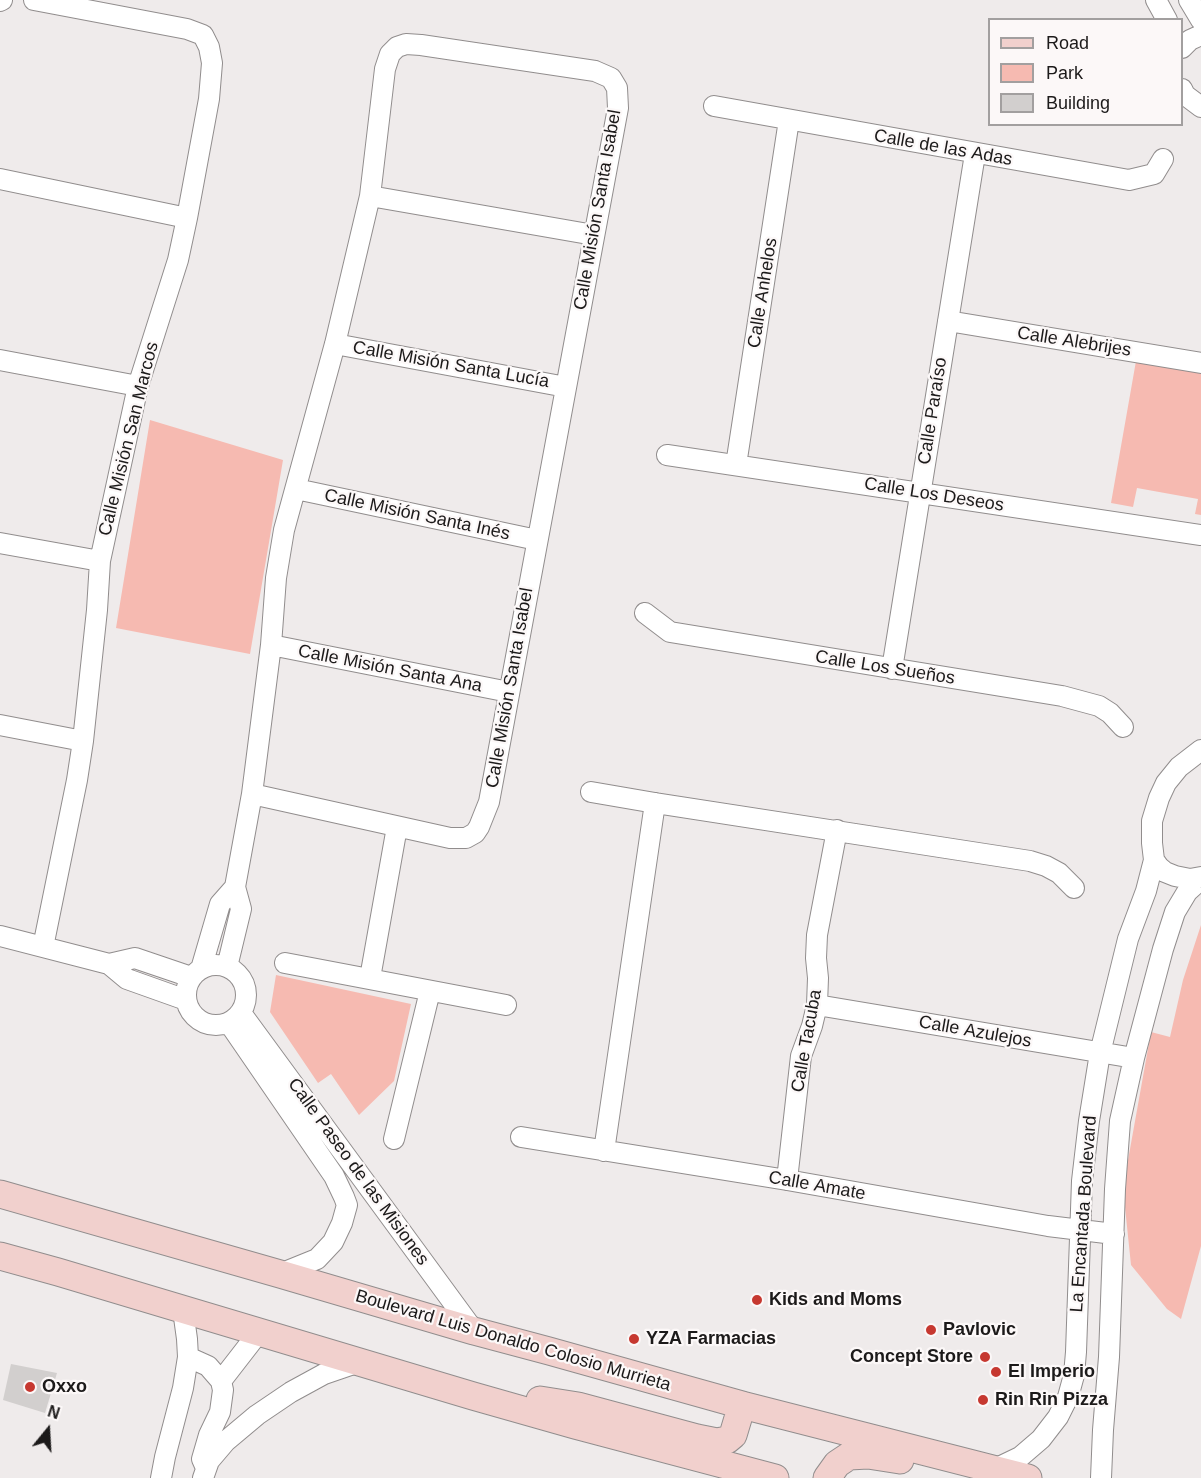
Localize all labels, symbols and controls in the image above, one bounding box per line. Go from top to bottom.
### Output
legend [988,18,1183,126]
text: Road [1046,33,1089,53]
text: Park [1046,63,1083,83]
text: Building [1046,93,1110,113]
street label: Calle Misión Santa Isabel [570,108,626,312]
street label: Calle de las Adas [872,125,1014,171]
street label: Calle Anhelos [744,236,782,350]
street label: Calle Alebrijes [1015,322,1133,362]
street label: Calle Misión Santa Lucía [351,337,551,393]
street label: Calle Misión San Marcos [94,340,164,538]
street label: Calle Paraíso [914,356,952,466]
street label: Calle Los Deseos [863,473,1005,517]
street label: Calle Misión Santa Inés [322,485,512,545]
street label: Calle Misión Santa Isabel [482,586,538,790]
street label: Calle Misión Santa Ana [296,641,484,697]
street label: Calle Los Sueños [814,646,956,690]
street label: Calle Tacuba [787,988,827,1094]
street label: Calle Azulejos [917,1011,1033,1053]
street label: Calle Paseo de las Misiones [283,1074,433,1270]
street label: La Encantada Boulevard [1066,1115,1102,1313]
street label: Calle Amate [767,1167,867,1205]
street label: Boulevard Luis Donaldo Colosio Murrieta [353,1286,673,1396]
place label: Kids and Moms [769,1289,902,1311]
marker: Kids and Moms [750,1293,764,1307]
place label: Pavlovic [943,1319,1016,1341]
marker: Pavlovic [924,1323,938,1337]
place label: YZA Farmacias [646,1328,776,1350]
marker: YZA Farmacias [627,1332,641,1346]
place label: Concept Store [850,1346,973,1368]
marker: Concept Store [978,1350,992,1364]
place label: El Imperio [1008,1361,1095,1383]
marker: El Imperio [989,1365,1003,1379]
place label: Oxxo [42,1376,87,1398]
marker: Oxxo [23,1380,37,1394]
place label: Rin Rin Pizza [995,1389,1108,1411]
marker: Rin Rin Pizza [976,1393,990,1407]
north arrow [18,1400,78,1460]
text: N [46,1403,62,1422]

